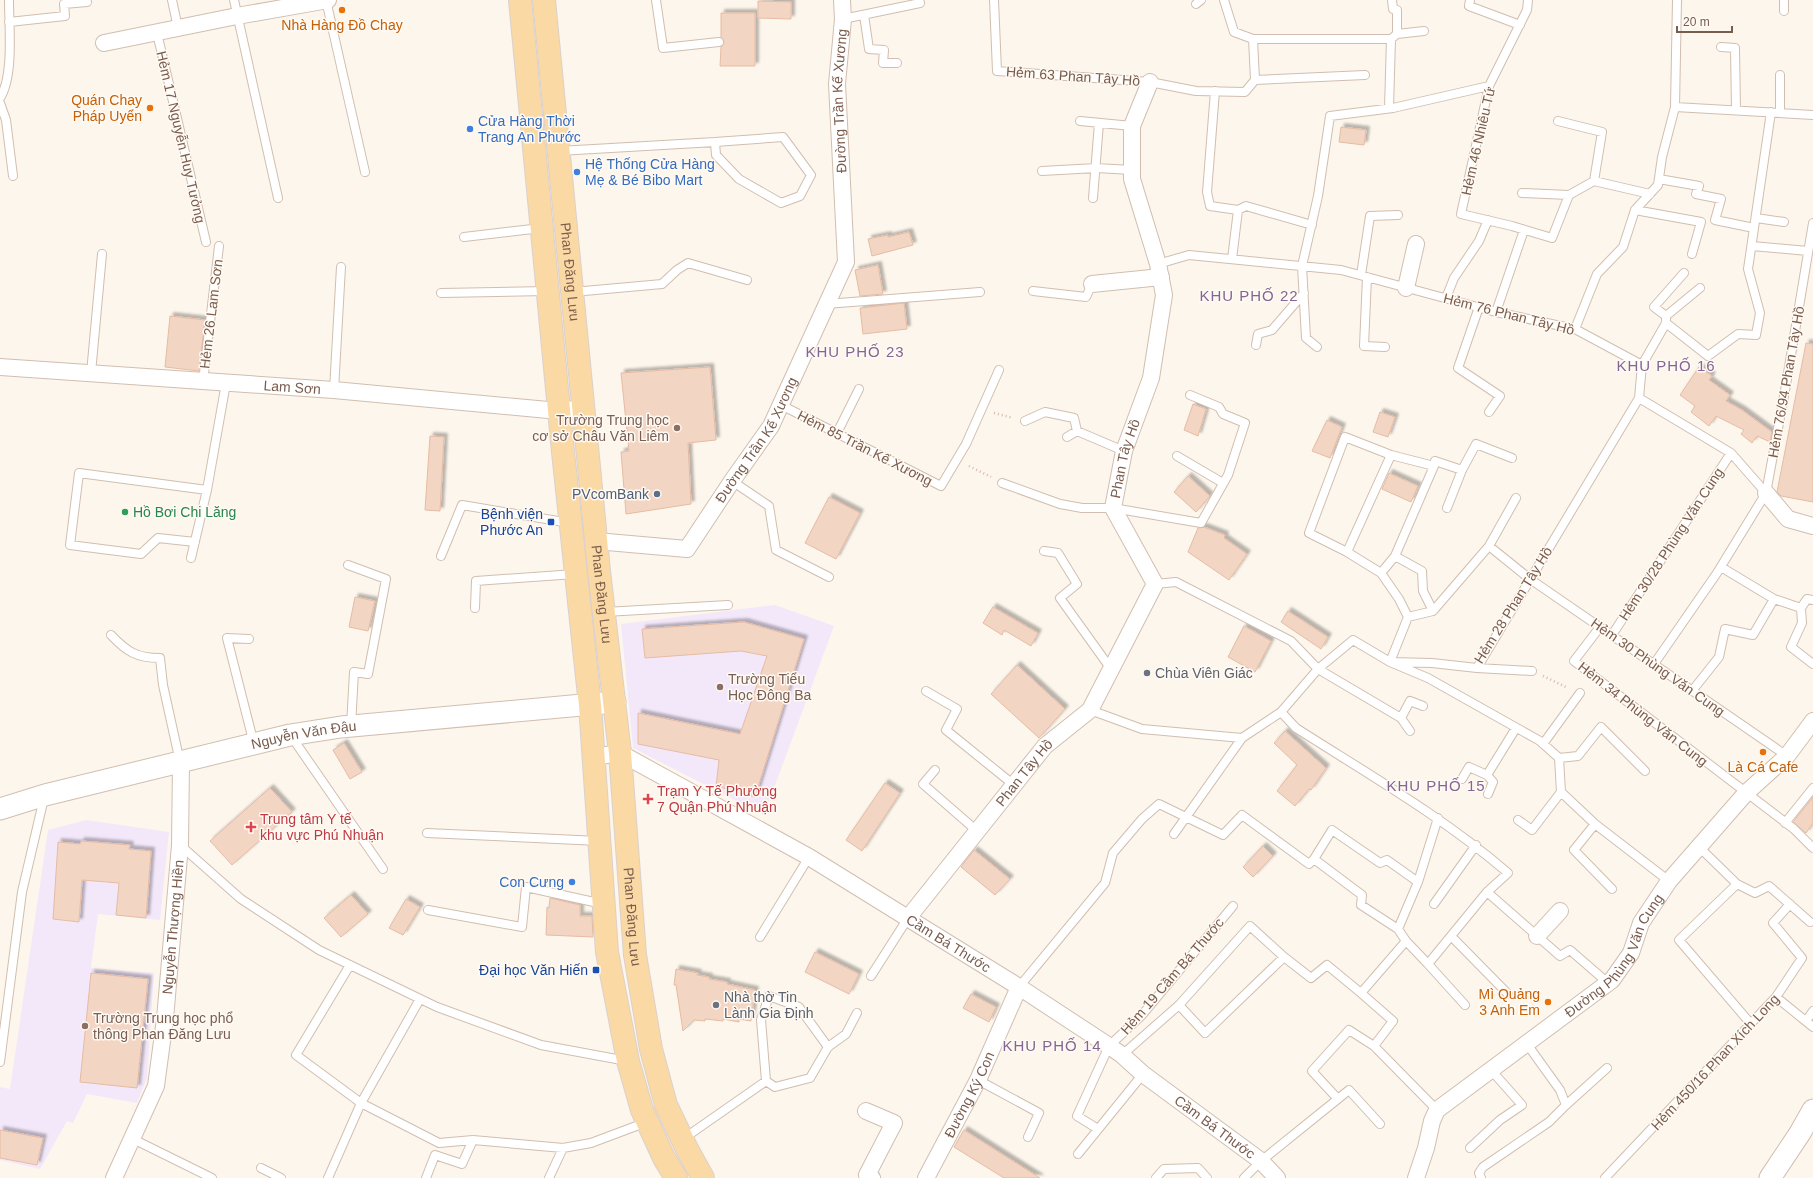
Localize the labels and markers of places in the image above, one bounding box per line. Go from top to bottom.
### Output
marker: Nhà Hàng Đồ Chay [337,5,347,15]
place label: Nhà Hàng Đồ Chay [281,17,403,33]
place label: Quán Chay Pháp Uyển [71,92,142,124]
marker: Quán Chay Pháp Uyển [145,103,155,113]
place label: Cửa Hàng Thời Trang An Phước [478,113,581,145]
marker: Cửa Hàng Thời Trang An Phước [465,124,475,134]
place label: Hệ Thống Cửa Hàng Mẹ & Bé Bibo Mart [585,156,715,188]
marker: Hệ Thống Cửa Hàng Mẹ & Bé Bibo Mart [572,167,582,177]
place label: Trường Trung học cơ sở Châu Văn Liêm [532,412,669,444]
marker: Trường Trung học cơ sở Châu Văn Liêm [672,423,682,433]
place label: PVcomBank [572,486,650,502]
marker: PVcomBank [652,489,662,499]
place label: Hồ Bơi Chi Lăng [133,504,236,520]
place label: Bệnh viện Phước An [480,506,543,538]
marker: Hồ Bơi Chi Lăng [120,507,130,517]
marker: Bệnh viện Phước An [546,517,556,527]
place label: Chùa Viên Giác [1155,665,1253,681]
marker: Chùa Viên Giác [1142,668,1152,678]
place label: Trường Tiểu Học Đông Ba [728,671,811,703]
marker: Trường Tiểu Học Đông Ba [715,682,725,692]
marker: Là Cá Cafe [1758,747,1768,757]
place label: Là Cá Cafe [1728,759,1799,775]
place label: Trạm Y Tế Phường 7 Quận Phú Nhuận [657,783,777,815]
marker: Trạm Y Tế Phường 7 Quận Phú Nhuận [642,793,654,805]
place label: Trung tâm Y tế khu vực Phú Nhuận [260,811,384,843]
marker: Trung tâm Y tế khu vực Phú Nhuận [245,821,257,833]
place label: Con Cưng [499,874,564,890]
marker: Con Cưng [567,877,577,887]
place label: Đại học Văn Hiến [479,962,588,978]
marker: Đại học Văn Hiến [591,965,601,975]
place label: Mì Quảng 3 Anh Em [1479,986,1540,1018]
place label: Nhà thờ Tin Lành Gia Định [724,989,814,1021]
marker: Mì Quảng 3 Anh Em [1543,997,1553,1007]
marker: Nhà thờ Tin Lành Gia Định [711,1000,721,1010]
place label: Trường Trung học phổ thông Phan Đăng Lưu [93,1010,233,1042]
marker: Trường Trung học phổ thông Phan Đăng Lưu [80,1021,90,1031]

